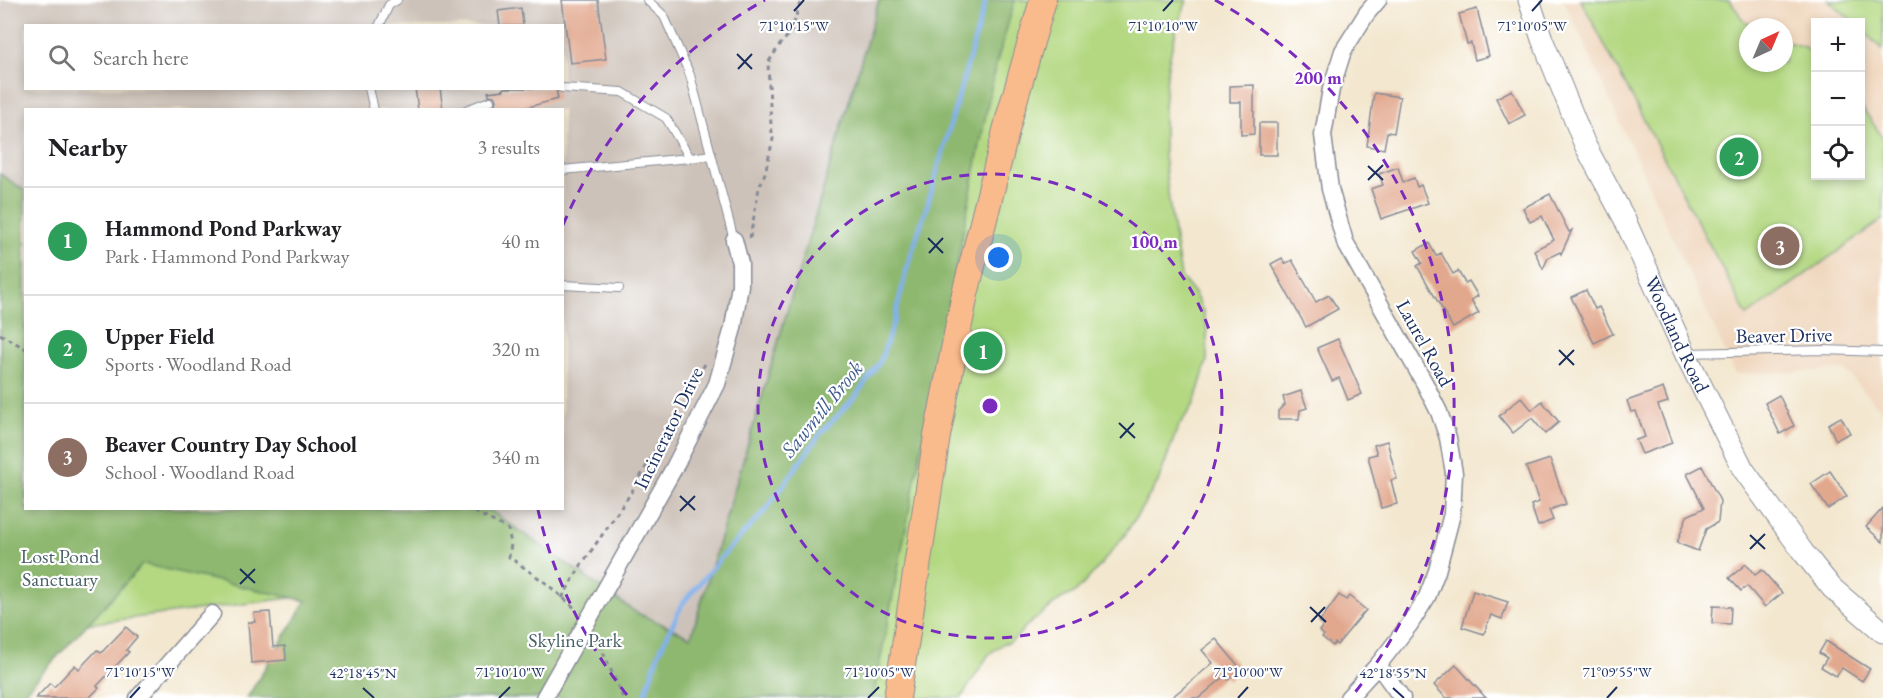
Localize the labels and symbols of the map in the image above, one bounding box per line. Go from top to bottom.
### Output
text: 71°10'15"W [759,16,829,35]
text: 71°10'10"W [1128,16,1198,35]
text: 71°10'05"W [1497,16,1567,35]
north arrow [1739,18,1793,72]
text: 200 m [1294,66,1342,89]
pin: 2 [1720,134,1758,180]
pin: 3 [1760,224,1800,268]
text: 100 m [1130,230,1178,253]
your location [984,243,1013,272]
street label: Woodland Road [1639,272,1716,398]
street label: Laurel Road [1391,295,1460,392]
street label: Beaver Drive [1735,321,1833,349]
pin: 1 [964,328,1002,374]
water label: Sawmill Brook [774,355,869,463]
street label: Incinerator Drive [627,362,709,493]
centre of rings [980,396,1000,416]
park label: Lost Pond Sanctuary [21,543,100,592]
park label: Skyline Park [528,627,622,653]
text: 71°10'15"W [105,662,175,681]
text: 71°10'10"W [475,662,545,681]
text: 71°10'05"W [844,662,914,681]
text: 71°10'00"W [1213,662,1283,681]
text: 71°09'55"W [1582,662,1652,681]
text: 42°18'45"N [329,663,397,682]
text: 42°18'55"N [1359,663,1427,682]

